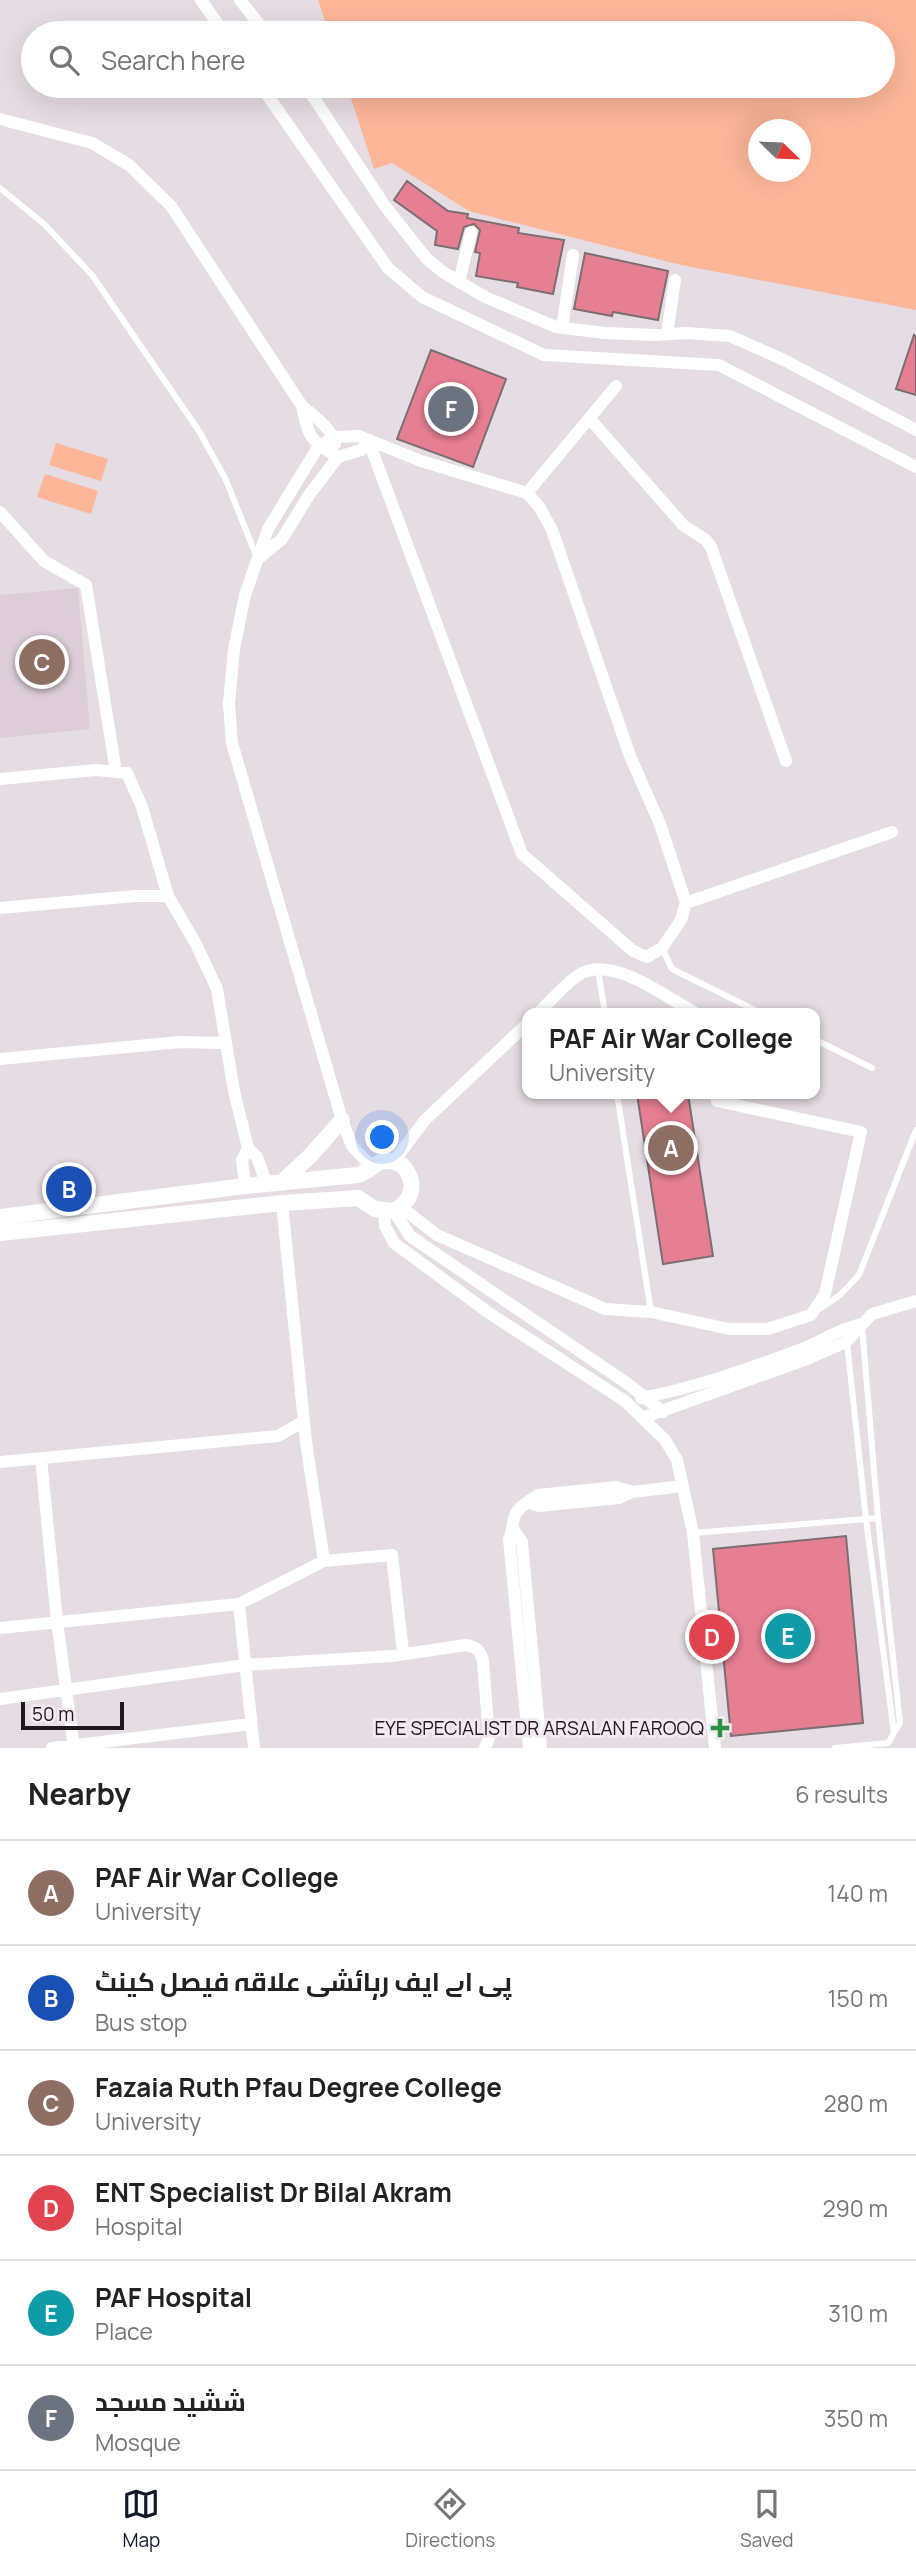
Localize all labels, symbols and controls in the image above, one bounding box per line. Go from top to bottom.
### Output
search box [21,21,895,98]
icon: search [45,41,83,79]
text: Search here [101,42,246,78]
north arrow [748,119,811,182]
pin: F [428,383,474,435]
pin: C [19,636,65,688]
popup [522,1008,820,1099]
text: PAF Air War College [549,1020,793,1056]
text: University [549,1056,655,1088]
your location [365,1120,399,1154]
pin: A [648,1122,694,1174]
pin: B [46,1163,92,1215]
pin: E [765,1610,811,1662]
pin: D [689,1611,735,1663]
scale bar [21,1699,124,1731]
text: 50 m [32,1701,74,1727]
place label: EYE SPECIALIST DR ARSALAN FAROOQ [374,1715,704,1741]
marker: EYE SPECIALIST DR ARSALAN FAROOQ [710,1718,730,1738]
text: Nearby [28,1773,131,1814]
text: 6 results [795,1778,888,1810]
text: PAF Air War College [95,1859,339,1895]
text: A [43,1877,59,1909]
text: 140 m [827,1877,888,1909]
text: University [95,1895,201,1927]
text: پی اے ایف رہائشی علاقہ فیصل کینٹ [95,1963,512,1999]
text: B [44,1982,58,2014]
text: 150 m [828,1982,888,2014]
text: Bus stop [95,2006,187,2038]
text: Fazaia Ruth Pfau Degree College [95,2069,502,2105]
text: C [43,2087,60,2119]
text: 280 m [823,2087,888,2119]
text: University [95,2105,201,2137]
text: ENT Specialist Dr Bilal Akram [95,2174,452,2210]
text: D [43,2192,59,2224]
text: 290 m [822,2192,888,2224]
text: Hospital [95,2210,183,2242]
text: PAF Hospital [95,2279,252,2315]
text: E [44,2297,58,2329]
text: 310 m [828,2297,888,2329]
text: Place [95,2315,153,2347]
text: ششید مسجد [95,2383,246,2419]
text: F [45,2402,57,2434]
text: 350 m [824,2402,888,2434]
text: Mosque [95,2426,181,2458]
tab: Map [122,2485,160,2553]
tab: Directions [405,2485,495,2553]
tab: Saved [740,2485,794,2553]

